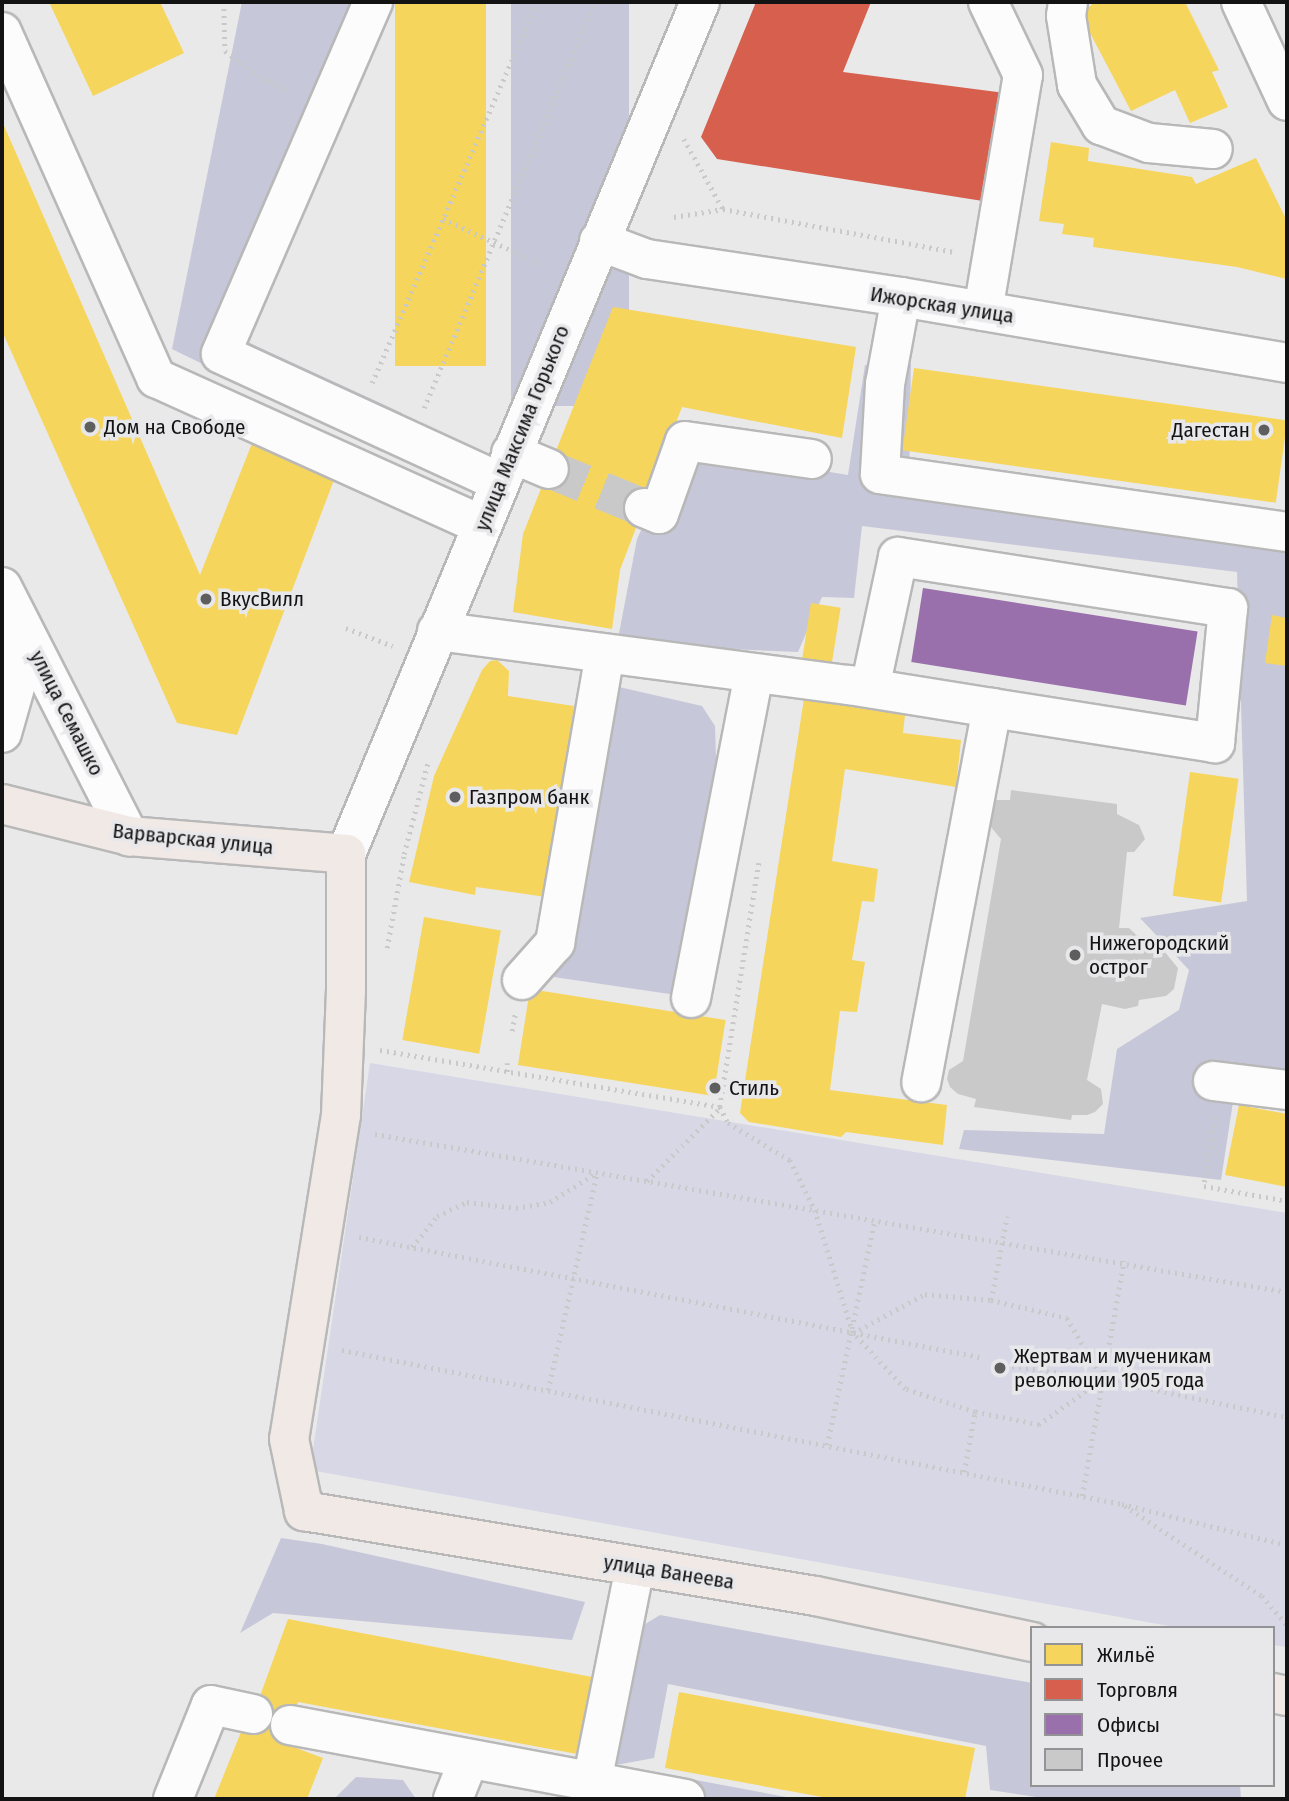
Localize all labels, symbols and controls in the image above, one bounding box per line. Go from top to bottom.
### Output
street label: Ижорская улица [868,281,1016,329]
street label: улица Максима Горького [469,322,575,534]
place label: Дом на Свободе [104,414,245,440]
place label: Дагестан [1172,417,1250,443]
marker: Дом на Свободе [82,419,98,435]
marker: Дагестан [1256,422,1272,438]
place label: ВкусВилл [220,586,304,612]
marker: ВкусВилл [198,591,214,607]
street label: улица Семашко [25,646,109,780]
place label: Газпром банк [469,784,589,810]
marker: Газпром банк [447,789,463,805]
street label: Варварская улица [111,818,275,860]
place label: Нижегородский острог [1089,930,1229,980]
marker: Нижегородский острог [1067,947,1083,963]
place label: Стиль [729,1075,779,1101]
marker: Стиль [707,1080,723,1096]
place label: Жертвам и мученикам революции 1905 года [1014,1343,1211,1393]
marker: Жертвам и мученикам революции 1905 года [992,1360,1008,1376]
street label: улица Ванеева [602,1549,736,1595]
legend [1030,1626,1275,1787]
text: Жильё [1097,1642,1155,1668]
text: Торговля [1097,1677,1178,1703]
text: Офисы [1097,1712,1160,1738]
text: Прочее [1097,1747,1163,1773]

